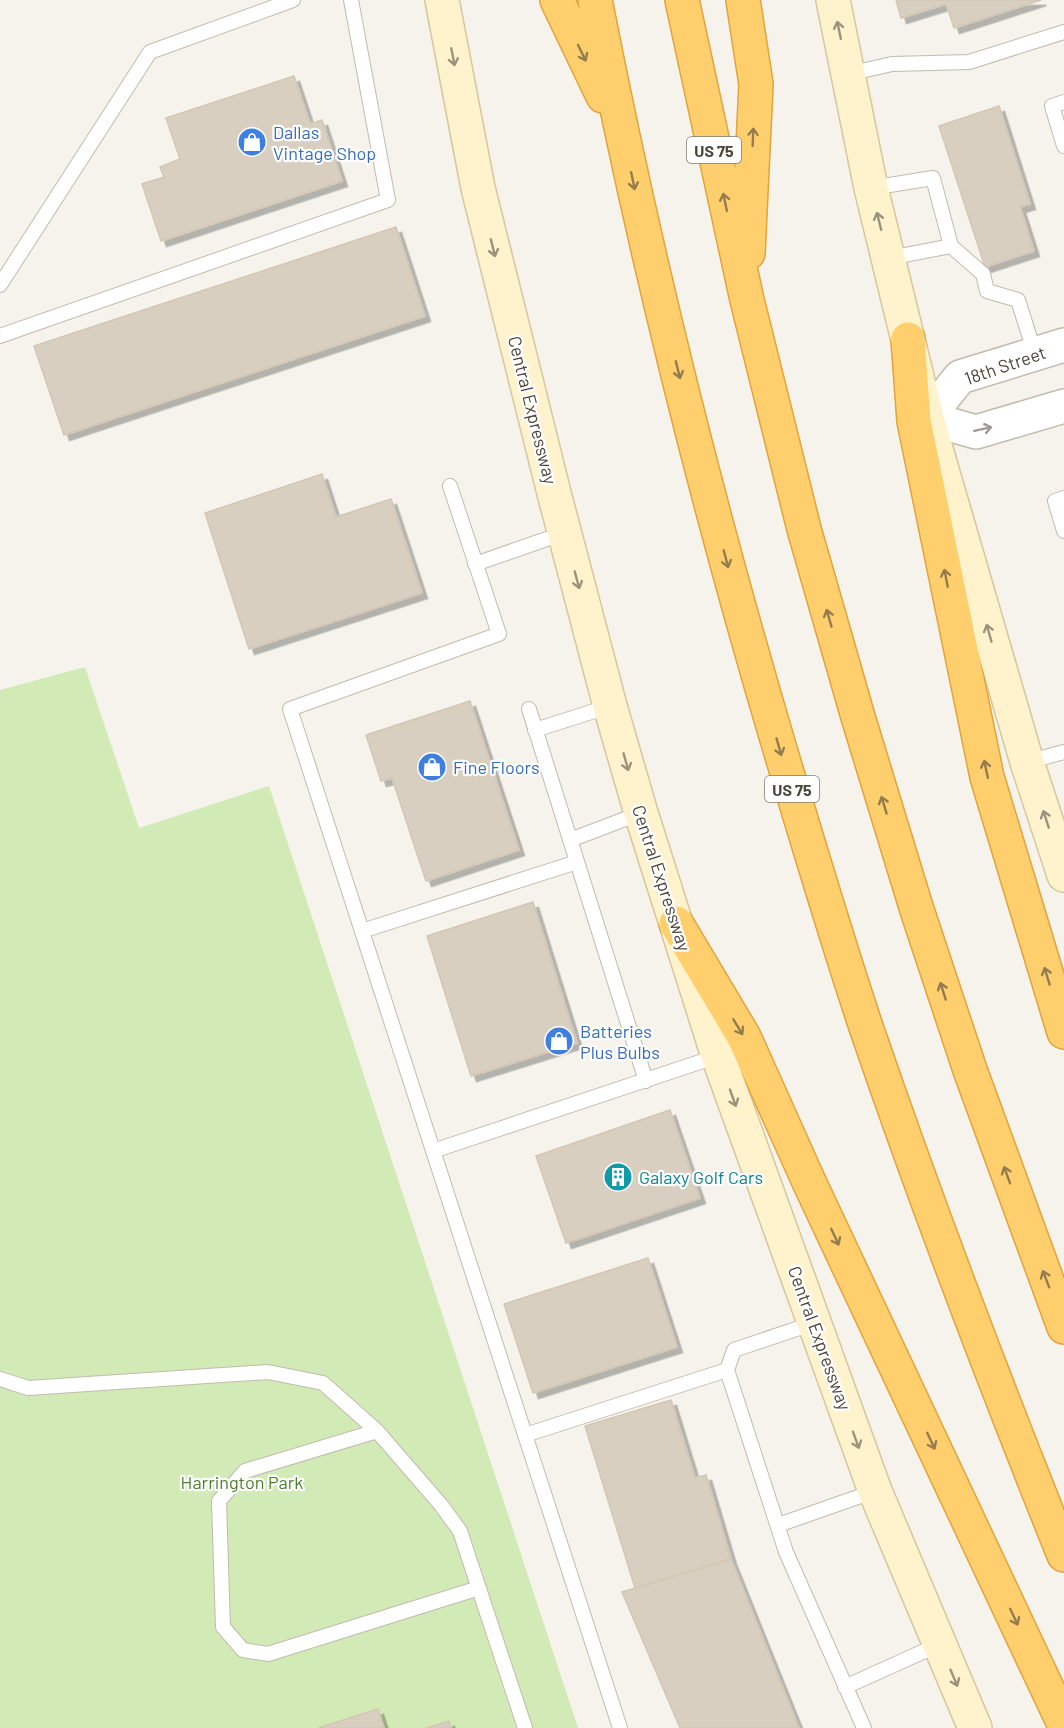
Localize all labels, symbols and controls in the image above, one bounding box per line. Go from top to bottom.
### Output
one-way arrow [833,21,844,40]
one-way arrow [577,43,588,61]
one-way arrow [448,47,459,67]
place label: Dallas Vintage Shop [273,121,376,164]
shop icon: Dallas Vintage Shop [236,126,268,158]
one-way arrow [748,127,759,147]
road number: US 75 [687,137,741,163]
one-way arrow [628,171,640,190]
one-way arrow [719,193,731,212]
one-way arrow [873,212,885,231]
one-way arrow [488,238,500,257]
street label: Central Expressway [504,334,562,486]
street label: 18th Street [961,341,1049,389]
one-way arrow [672,361,684,380]
one-way arrow [973,423,992,434]
one-way arrow [721,549,732,568]
one-way arrow [940,569,951,588]
one-way arrow [571,570,583,589]
one-way arrow [823,609,834,628]
one-way arrow [983,623,994,642]
one-way arrow [774,737,785,756]
shop icon: Fine Floors [416,751,448,783]
one-way arrow [621,752,632,771]
place label: Fine Floors [453,756,540,778]
one-way arrow [980,760,991,779]
road number: US 75 [765,776,819,802]
one-way arrow [878,796,889,815]
street label: Central Expressway [628,802,696,954]
one-way arrow [1039,810,1050,829]
one-way arrow [1041,967,1052,986]
one-way arrow [937,982,948,1001]
one-way arrow [732,1018,744,1035]
place label: Batteries Plus Bulbs [580,1020,660,1063]
shop icon: Batteries Plus Bulbs [543,1025,575,1057]
one-way arrow [728,1088,739,1107]
building icon: Galaxy Golf Cars [602,1161,634,1193]
place label: Galaxy Golf Cars [639,1166,763,1188]
one-way arrow [1001,1166,1012,1185]
one-way arrow [830,1228,842,1246]
street label: Central Expressway [784,1263,856,1413]
one-way arrow [1039,1270,1050,1288]
one-way arrow [852,1430,863,1448]
one-way arrow [926,1431,938,1449]
park label: Harrington Park [181,1471,303,1493]
one-way arrow [1009,1608,1020,1626]
one-way arrow [949,1669,960,1687]

